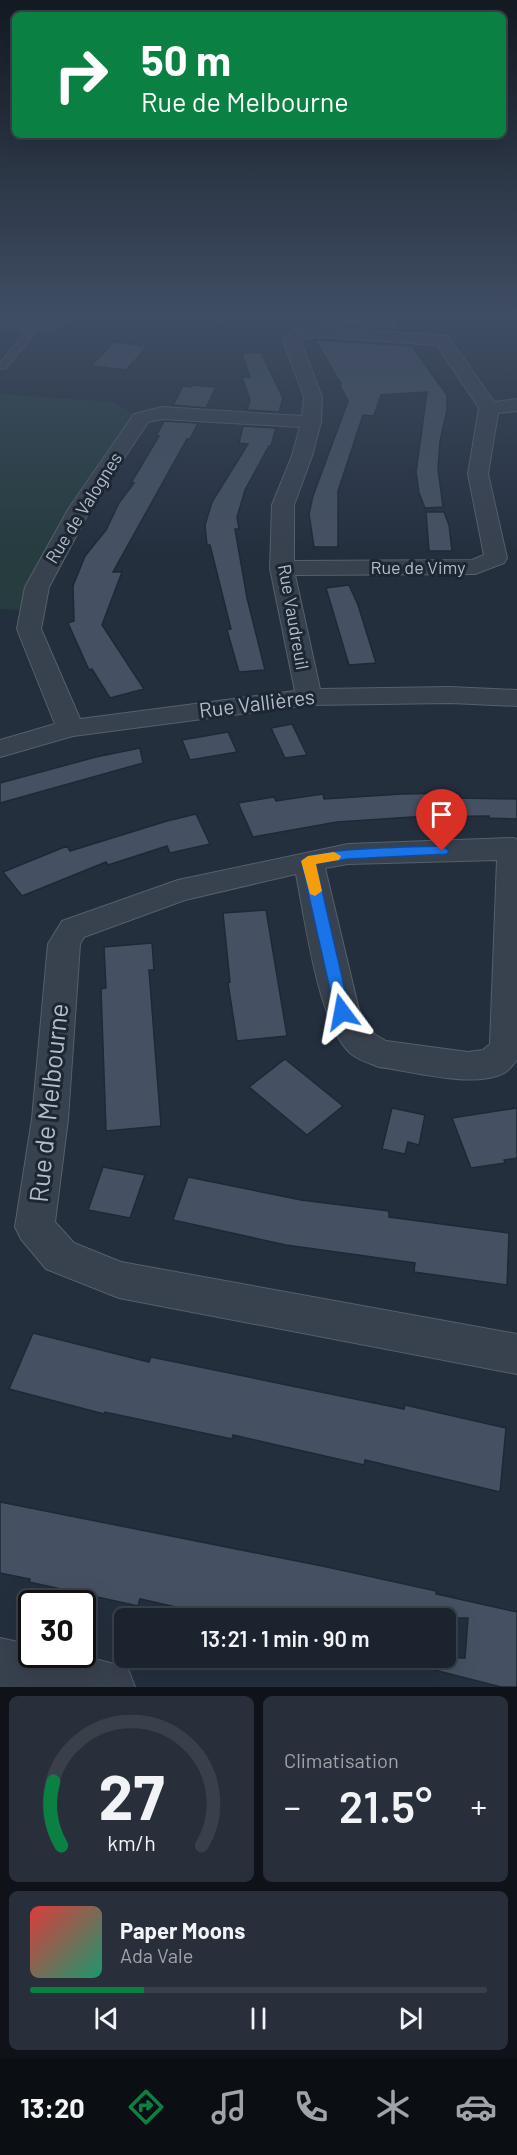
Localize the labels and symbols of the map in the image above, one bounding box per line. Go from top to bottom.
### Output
street label: Rue de Valognes [40,448,126,567]
street label: Rue de Vimy [370,556,466,578]
street label: Rue Vaudreuil [274,562,314,671]
street label: Rue Vallières [198,683,316,722]
pin [416,789,467,851]
position arrow [310,980,374,1044]
street label: Rue de Melbourne [22,1002,73,1204]
speed limit sign: 30 [18,1590,96,1668]

